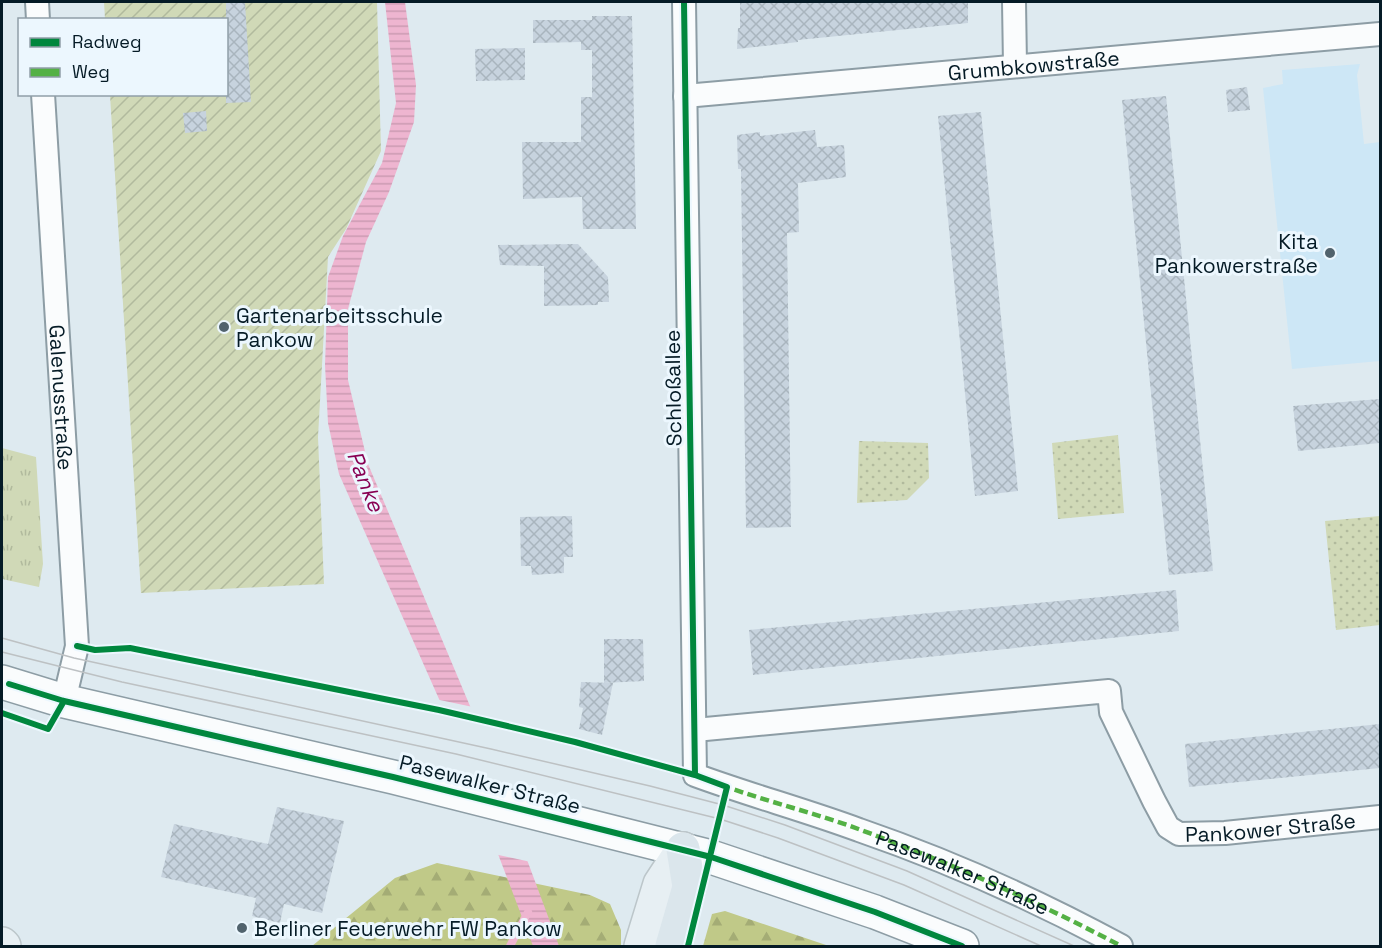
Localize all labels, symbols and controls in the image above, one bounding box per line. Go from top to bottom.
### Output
legend [18,18,228,96]
text: Radweg [72,30,142,53]
street label: Grumbkowstraße [947,44,1121,86]
text: Weg [72,60,110,83]
place label: Kita Pankowerstraße [1155,228,1318,279]
marker: Kita Pankowerstraße [1323,246,1337,260]
place label: Gartenarbeitsschule Pankow [236,302,443,353]
marker: Gartenarbeitsschule Pankow [217,320,231,334]
street label: Galenusstraße [44,324,80,471]
street label: Schloßallee [658,329,688,447]
water label: Panke [341,446,391,517]
street label: Pasewalker Straße [397,748,583,820]
street label: Pankower Straße [1185,806,1357,847]
street label: Pasewalker Straße [872,824,1054,921]
place label: Berliner Feuerwehr FW Pankow [254,915,562,942]
marker: Berliner Feuerwehr FW Pankow [235,921,249,935]

